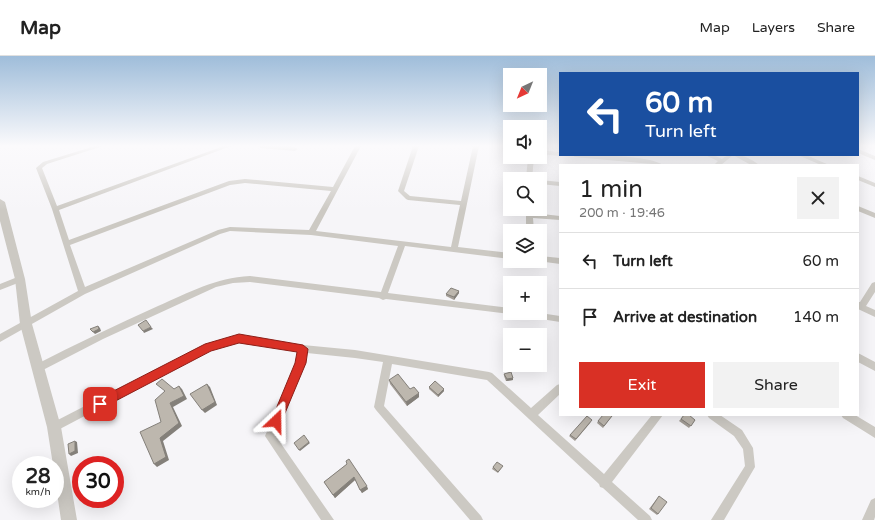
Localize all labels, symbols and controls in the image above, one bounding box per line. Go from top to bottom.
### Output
text: Map [20,17,61,39]
text: Map [700,19,730,36]
text: Layers [752,19,795,36]
text: Share [817,19,855,36]
north arrow [503,68,547,112]
map controls [503,68,547,372]
text: 60 m [645,86,713,120]
icon: left [579,88,631,140]
button: sound [503,120,547,164]
text: Turn left [645,120,717,142]
button: search [503,172,547,216]
text: 1 min [579,175,643,204]
button: close [797,177,839,219]
text: 200 m · 19:46 [579,205,665,221]
button: layers [503,224,547,268]
icon: left [579,250,601,272]
text: Turn left [613,252,673,270]
text: 60 m [802,252,839,270]
button: + [503,276,547,320]
icon: arrive [579,306,601,328]
text: Arrive at destination [613,308,757,326]
text: 140 m [793,308,839,326]
button: − [503,328,547,372]
button: Exit [579,362,705,408]
button: Share [713,362,839,408]
pin [83,387,117,421]
icon: arrive [89,393,111,415]
position arrow [255,400,297,442]
speed limit sign: 30 [72,456,124,508]
text: 28 [25,465,51,489]
text: km/h [25,486,51,498]

